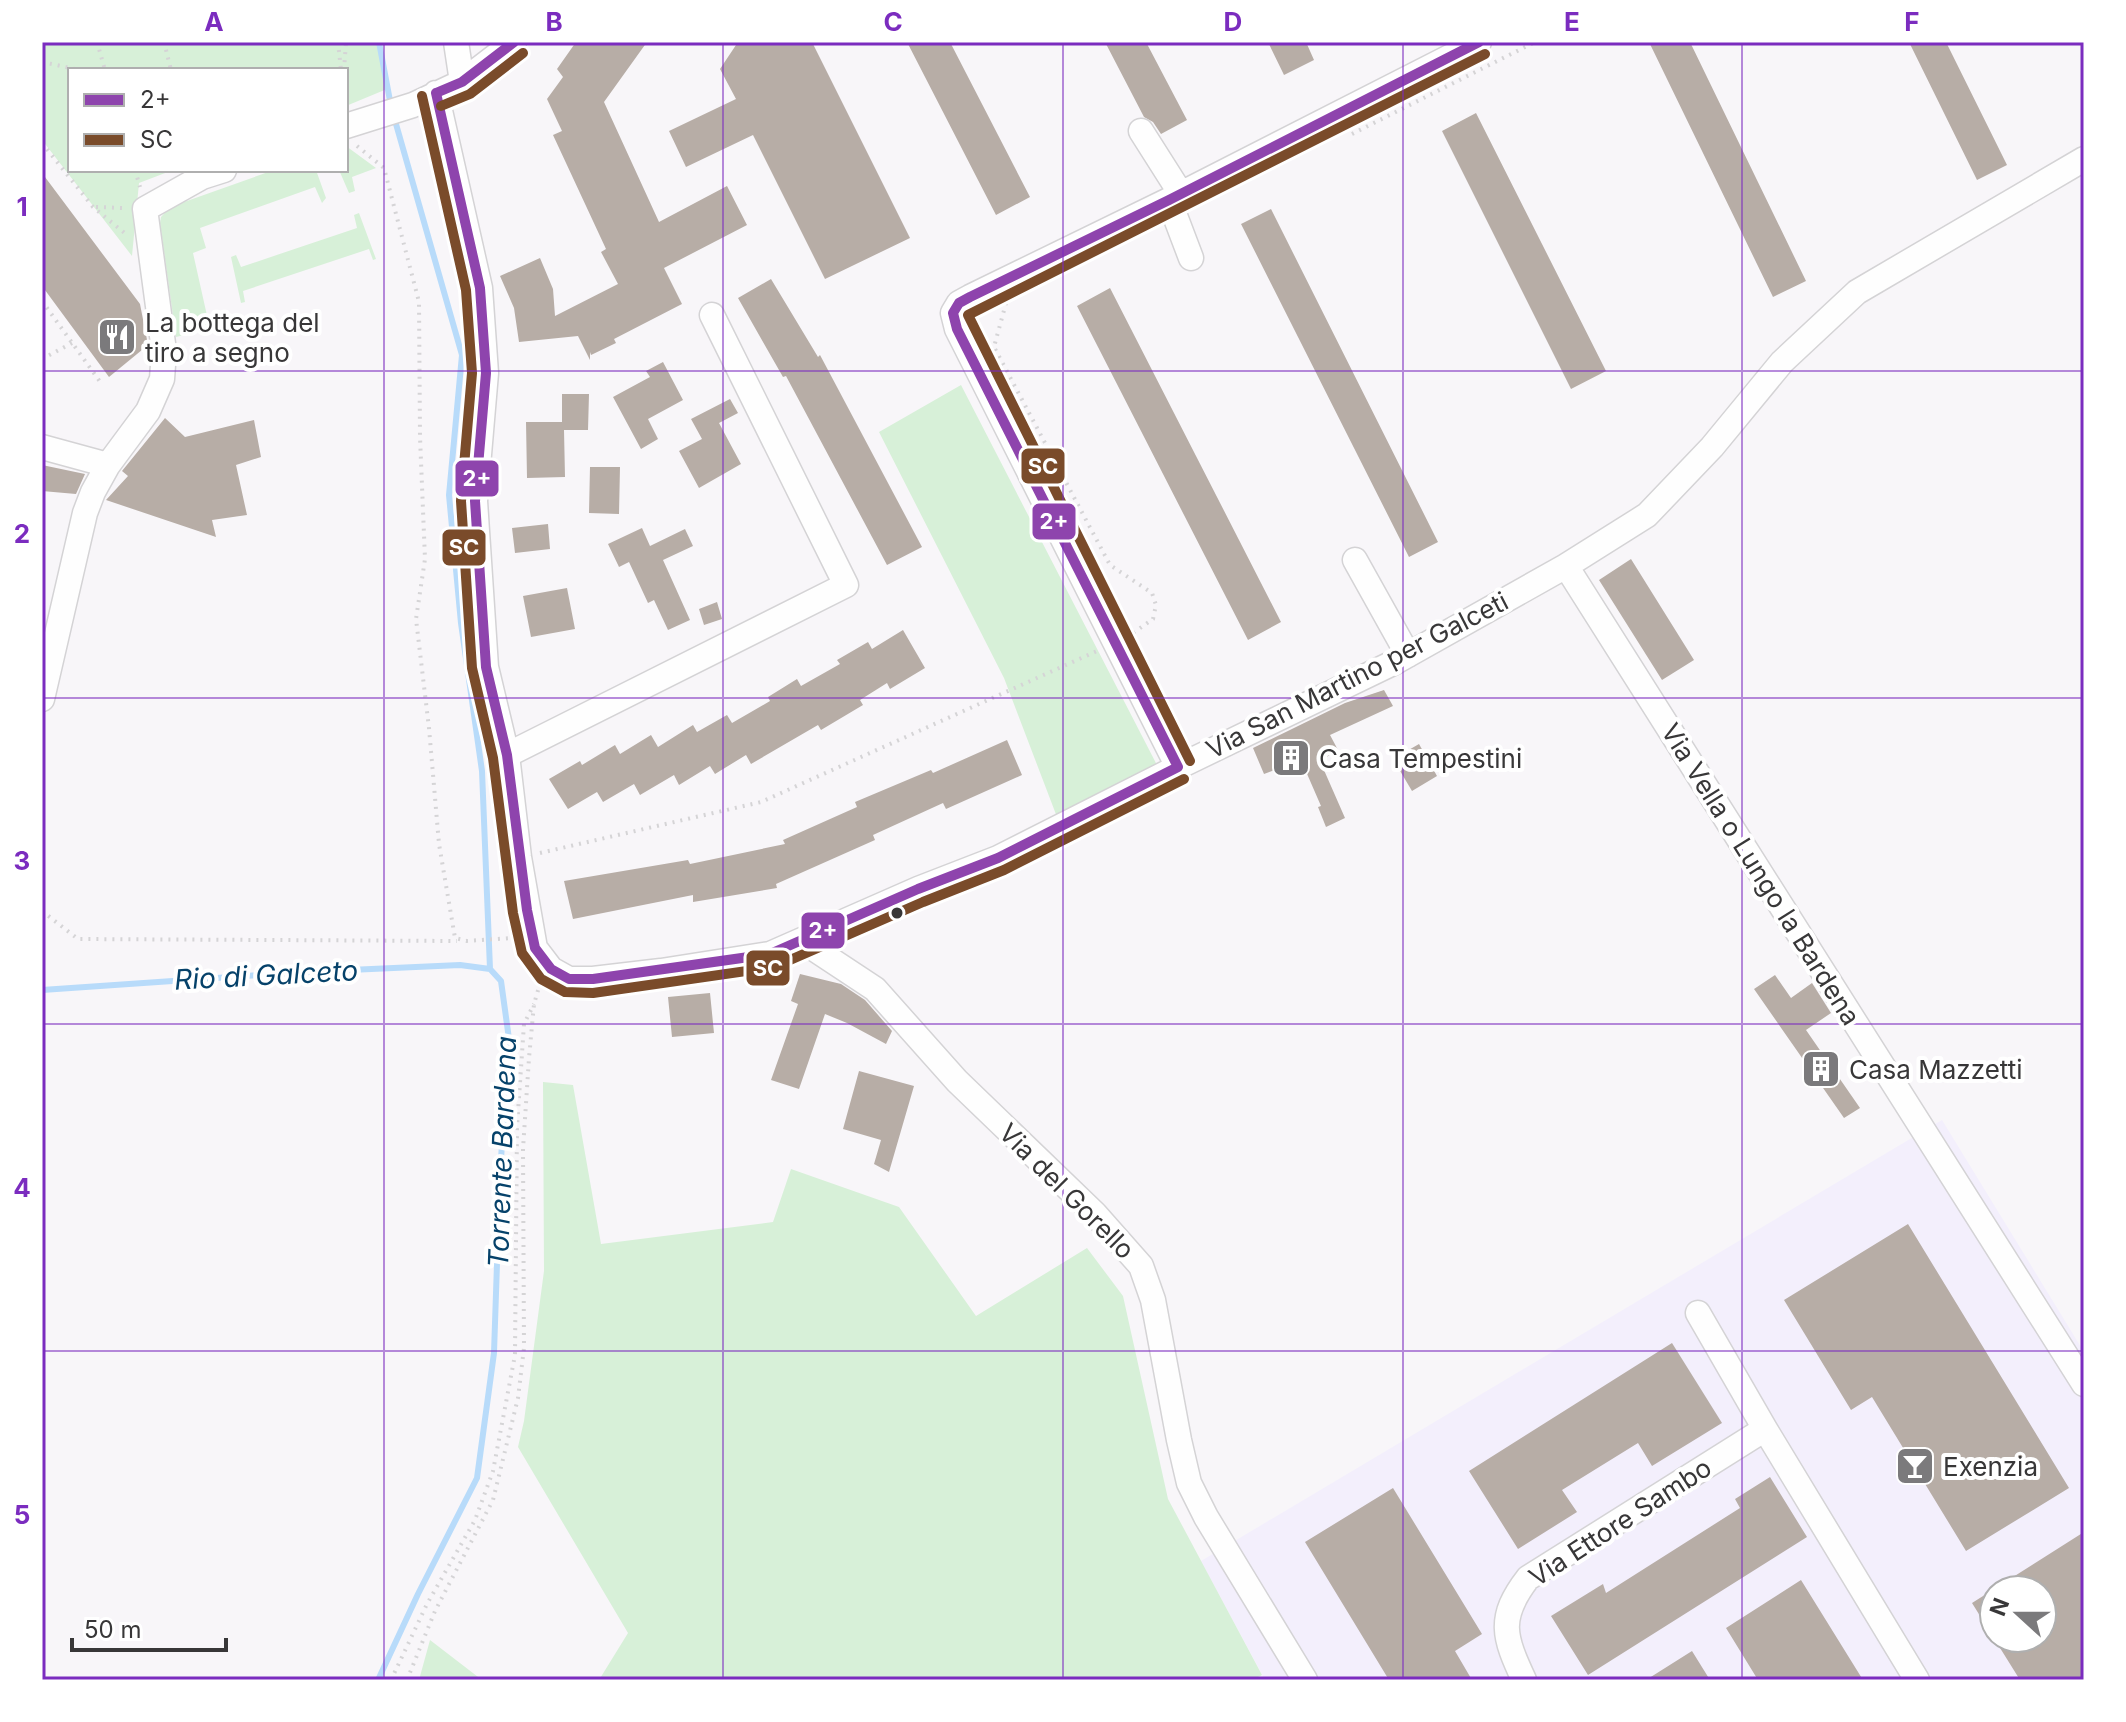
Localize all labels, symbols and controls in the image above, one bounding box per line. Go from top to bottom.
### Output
text: A [204,6,224,37]
text: B [545,6,563,37]
text: C [883,6,903,37]
text: D [1224,6,1242,37]
text: E [1564,6,1580,37]
text: F [1904,6,1920,37]
legend [68,68,348,172]
text: 2+ [140,85,171,114]
text: SC [140,125,173,154]
text: 1 [16,191,28,222]
place label: La bottega del tiro a segno [145,307,320,368]
restaurant icon: La bottega del tiro a segno [96,316,138,358]
line badge: SC [1020,447,1066,485]
text: SC [1028,453,1058,479]
line badge: 2+ [454,459,500,498]
text: 2+ [463,465,491,491]
line badge: 2+ [1031,502,1077,541]
text: 2+ [1040,508,1068,534]
text: 2 [14,518,30,549]
line badge: SC [441,528,487,567]
text: SC [449,534,479,560]
street label: Via San Martino per Galceti [1201,585,1513,765]
street label: Via Vella o Lungo la Bardena [1655,717,1867,1031]
building icon: Casa Tempestini [1270,737,1312,779]
place label: Casa Tempestini [1319,743,1522,774]
text: 3 [14,845,30,876]
unlabelled marker [889,905,905,921]
line badge: 2+ [800,911,846,950]
text: 2+ [809,917,837,943]
line badge: SC [745,949,791,987]
water label: Rio di Galceto [173,953,359,997]
text: SC [753,955,783,981]
water label: Torrente Bardena [481,1035,523,1269]
building icon: Casa Mazzetti [1800,1048,1842,1090]
place label: Casa Mazzetti [1849,1054,2022,1085]
street label: Via del Gorello [993,1117,1141,1265]
text: 4 [13,1172,31,1203]
bar icon: Exenzia [1894,1445,1936,1487]
place label: Exenzia [1943,1451,2038,1482]
street label: Via Ettore Sambo [1523,1452,1717,1592]
text: 5 [14,1499,30,1530]
north arrow [1978,1574,2058,1654]
text: N [1984,1594,2014,1619]
scale bar [72,1602,226,1652]
text: 50 m [84,1615,142,1644]

